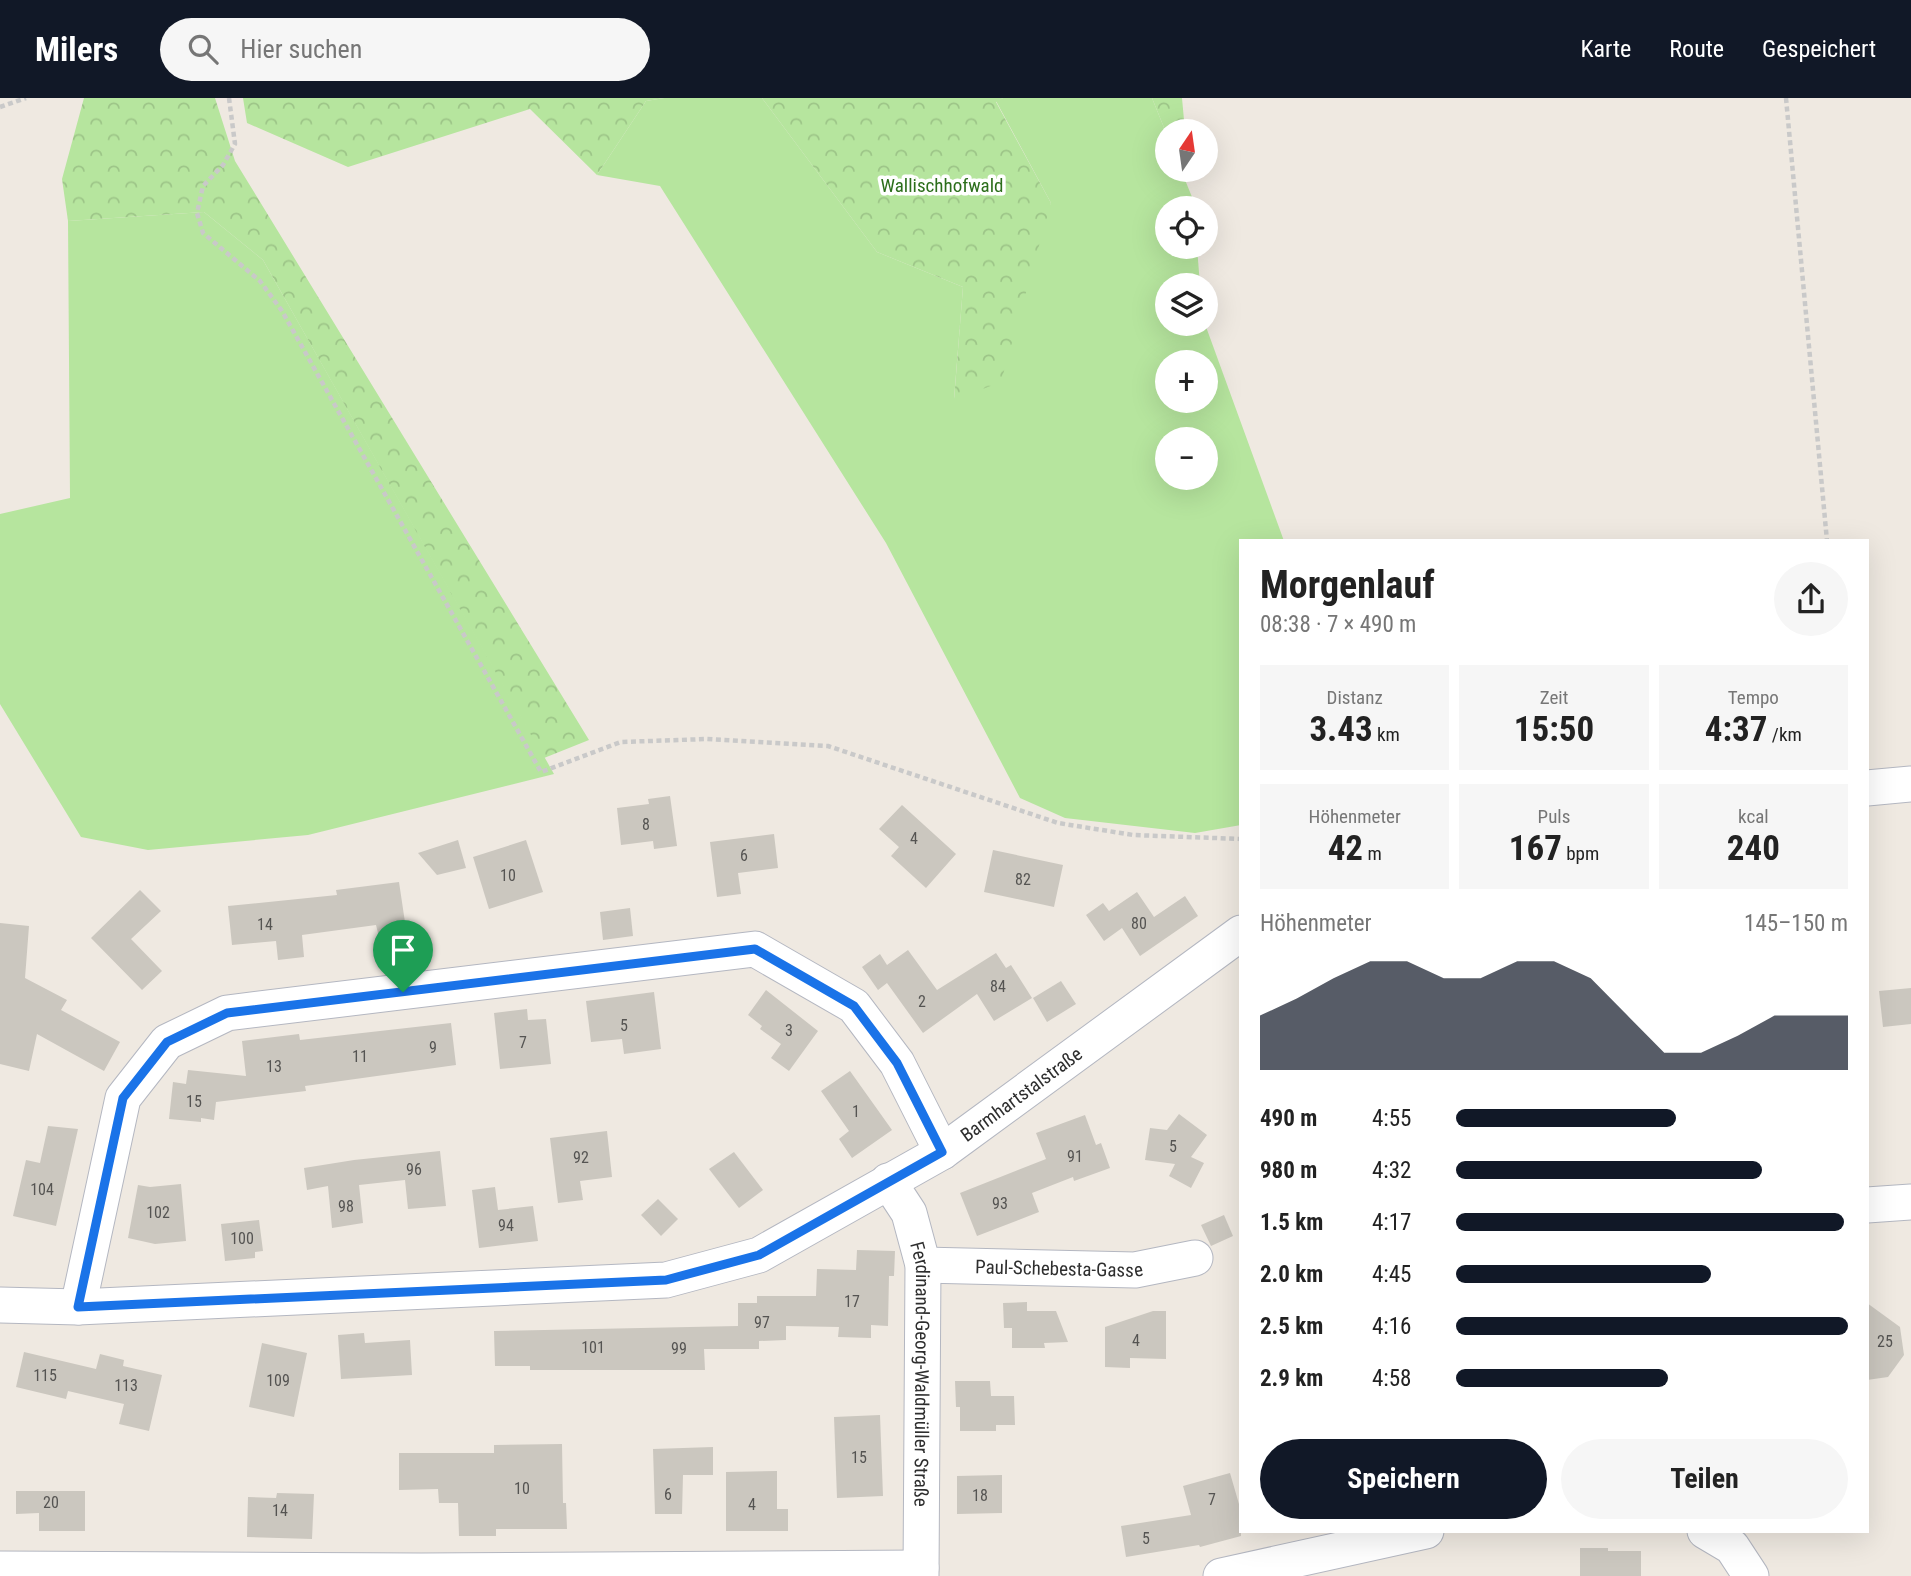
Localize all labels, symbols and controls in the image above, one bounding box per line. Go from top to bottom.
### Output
search box [160,18,650,81]
text: Milers [35,30,118,69]
icon: search [184,30,222,68]
text: Hier suchen [240,34,362,64]
text: Karte [1581,35,1631,63]
text: Route [1669,35,1724,63]
text: Gespeichert [1762,35,1876,63]
north arrow [1155,119,1218,182]
map controls [1155,119,1218,490]
park label: Wallischhofwald [881,174,1003,197]
button: locate [1155,196,1218,259]
button: layers [1155,273,1218,336]
button: + [1155,350,1218,413]
button: − [1155,427,1218,490]
button: share [1774,562,1848,636]
text: Morgenlauf [1260,563,1435,607]
text: 08:38 · 7 × 490 m [1260,611,1416,638]
text: Distanz [1327,686,1383,709]
text: Zeit [1540,686,1568,709]
text: Tempo [1728,686,1779,709]
text: 3.43 [1309,709,1373,750]
text: 15:50 [1514,709,1594,750]
text: 4:37 [1705,709,1768,750]
text: km [1373,723,1400,746]
text: /km [1768,723,1802,746]
text: Höhenmeter [1309,805,1401,828]
text: Puls [1538,805,1570,828]
text: kcal [1738,805,1769,828]
house number: 8 [642,815,650,834]
text: 42 [1328,828,1363,869]
text: 167 [1509,828,1562,869]
text: 240 [1727,828,1780,869]
house number: 4 [910,829,918,848]
text: m [1363,842,1382,865]
text: bpm [1562,842,1599,865]
house number: 6 [740,846,748,865]
house number: 10 [500,866,516,885]
house number: 82 [1015,870,1031,889]
text: Höhenmeter [1260,910,1372,937]
text: 145–150 m [1744,910,1848,937]
house number: 80 [1131,914,1147,933]
house number: 14 [257,915,273,934]
pin [373,920,433,992]
icon: arrive [384,931,422,969]
house number: 84 [990,977,1006,996]
house number: 2 [918,992,926,1011]
house number: 5 [620,1016,628,1035]
house number: 3 [785,1021,793,1040]
house number: 7 [519,1033,527,1052]
house number: 9 [429,1038,437,1057]
street label: Barmhartstalstraße [956,1042,1087,1147]
house number: 11 [352,1047,368,1066]
house number: 13 [266,1057,282,1076]
house number: 15 [186,1092,202,1111]
house number: 1 [852,1102,860,1121]
text: 490 m [1260,1105,1317,1132]
text: 4:55 [1372,1105,1411,1132]
house number: 5 [1169,1137,1177,1156]
house number: 91 [1067,1147,1083,1166]
house number: 92 [573,1148,589,1167]
text: 980 m [1260,1157,1317,1184]
text: 4:32 [1372,1157,1411,1184]
house number: 96 [406,1160,422,1179]
house number: 104 [30,1180,54,1199]
house number: 93 [992,1194,1008,1213]
house number: 98 [338,1197,354,1216]
house number: 102 [146,1203,170,1222]
text: 1.5 km [1260,1209,1323,1236]
text: 4:17 [1372,1209,1411,1236]
house number: 94 [498,1216,514,1235]
house number: 100 [230,1229,254,1248]
street label: Ferdinand-Georg-Waldmüller Straße [905,1239,934,1507]
street label: Paul-Schebesta-Gasse [975,1255,1145,1282]
text: 2.0 km [1260,1261,1323,1288]
text: 4:45 [1372,1261,1411,1288]
house number: 17 [844,1292,860,1311]
house number: 97 [754,1313,770,1332]
text: 2.5 km [1260,1313,1323,1340]
text: 4:16 [1372,1313,1411,1340]
house number: 4 [1132,1331,1140,1350]
house number: 25 [1877,1332,1893,1351]
house number: 101 [581,1338,605,1357]
house number: 99 [671,1339,687,1358]
text: 2.9 km [1260,1365,1323,1392]
text: 4:58 [1372,1365,1411,1392]
house number: 115 [33,1366,57,1385]
house number: 109 [266,1371,290,1390]
house number: 113 [114,1376,138,1395]
button: Speichern [1260,1439,1547,1519]
button: Teilen [1561,1439,1848,1519]
house number: 15 [851,1448,867,1467]
house number: 10 [514,1479,530,1498]
house number: 6 [664,1485,672,1504]
house number: 18 [972,1486,988,1505]
house number: 7 [1208,1490,1216,1509]
house number: 20 [43,1493,59,1512]
house number: 4 [748,1495,756,1514]
house number: 14 [272,1501,288,1520]
house number: 5 [1142,1529,1150,1548]

